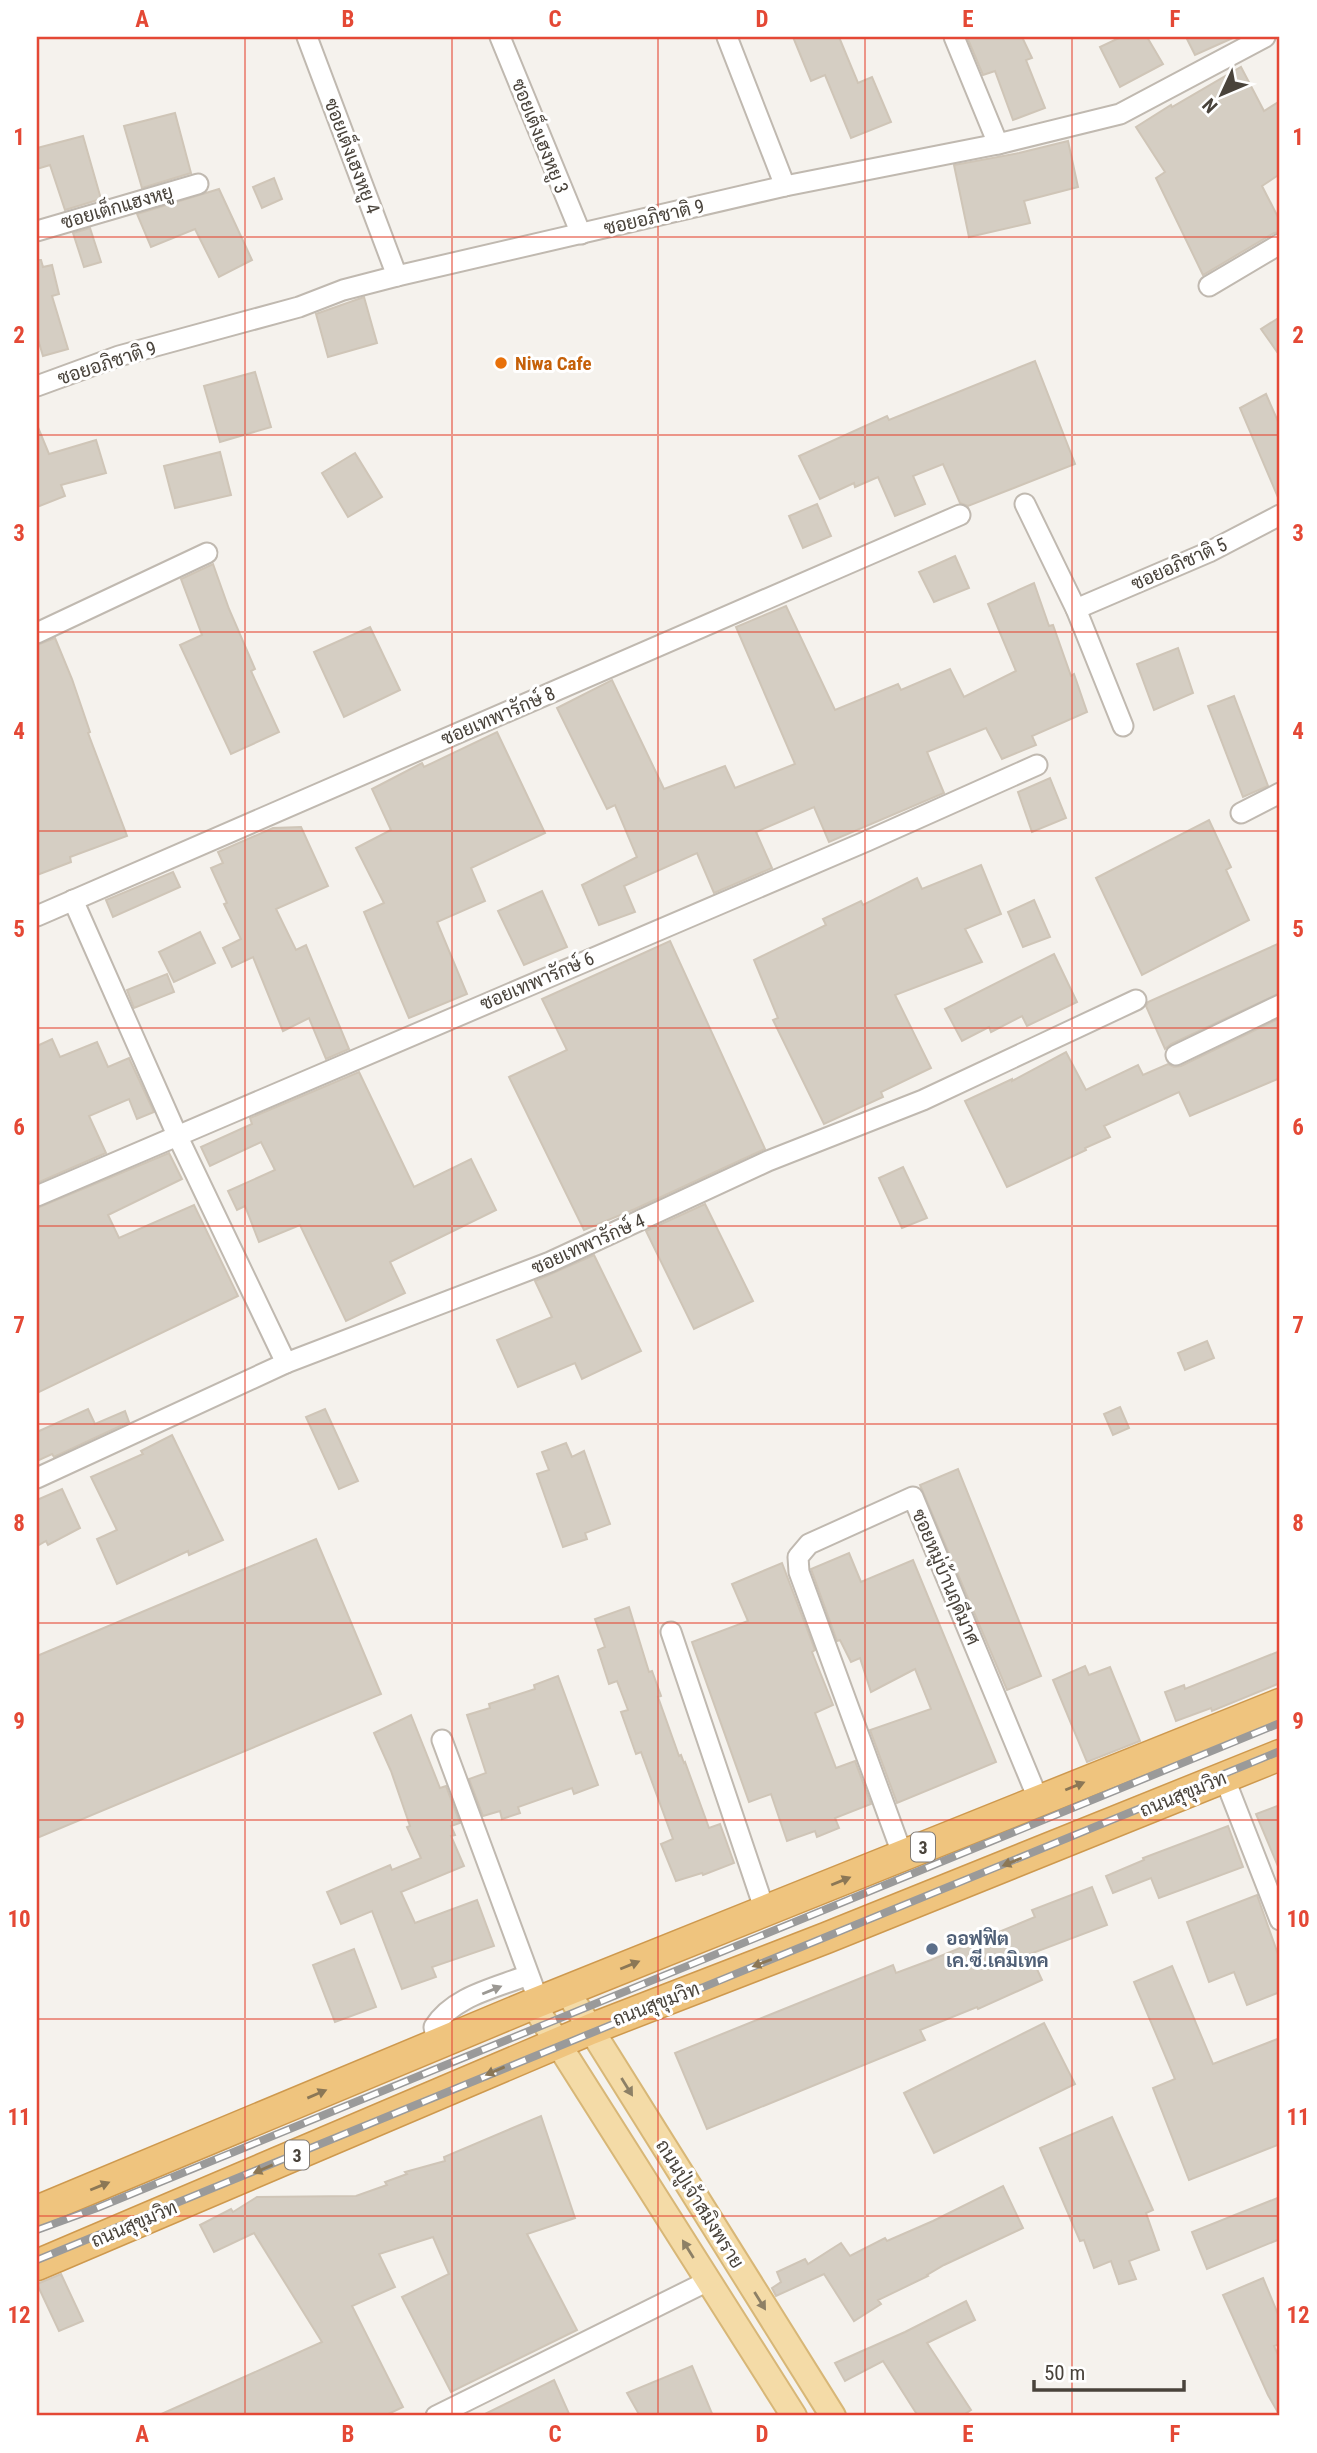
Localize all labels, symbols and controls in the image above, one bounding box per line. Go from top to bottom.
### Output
text: A [135,6,149,33]
text: B [342,6,354,33]
text: C [548,6,562,33]
text: D [756,6,769,33]
text: E [962,6,974,33]
text: F [1170,6,1181,33]
north arrow [1188,60,1258,130]
street label: ซอยเต็งเฮงหยู 3 [505,75,575,197]
text: N [1198,93,1222,118]
street label: ซอยเต็งเฮงหยู 4 [318,94,386,218]
text: 1 [13,124,25,151]
text: 1 [1292,124,1304,151]
street label: ซอยเต็กแฮงหยู [58,178,176,236]
street label: ซอยอภิชาติ 9 [601,194,707,240]
text: 2 [13,322,25,349]
text: 2 [1292,322,1304,349]
street label: ซอยอภิชาติ 9 [55,336,159,390]
place label: Niwa Cafe [515,352,592,375]
marker: Niwa Cafe [493,355,509,371]
text: 3 [13,520,25,547]
text: 3 [1292,520,1304,547]
street label: ซอยอภิชาติ 5 [1127,533,1231,595]
street label: ซอยเทพารักษ์ 8 [437,681,559,750]
text: 4 [13,718,25,745]
text: 4 [1292,718,1304,745]
text: 5 [13,916,25,943]
text: 5 [1292,916,1304,943]
street label: ซอยเทพารักษ์ 6 [476,946,598,1015]
text: 6 [13,1114,25,1141]
text: 6 [1292,1114,1304,1141]
street label: ซอยเทพารักษ์ 4 [527,1208,648,1279]
text: 7 [13,1312,25,1339]
text: 7 [1292,1312,1304,1339]
street label: ซอยหมู่บ้านฤดีมาศ [905,1505,986,1649]
text: 8 [13,1510,25,1537]
text: 8 [1292,1510,1304,1537]
text: 9 [13,1708,25,1735]
text: 9 [1292,1708,1304,1735]
street label: ถนนสุขุมวิท [1136,1766,1230,1823]
one-way arrow [1064,1781,1085,1792]
road number: 3 [911,1832,935,1861]
one-way arrow [1002,1857,1023,1868]
one-way arrow [831,1875,852,1886]
text: 10 [7,1906,31,1933]
text: 10 [1286,1906,1310,1933]
place label: ออฟฟิต เค.ซี.เคมิเทค [946,1926,1049,1972]
marker: ออฟฟิต เค.ซี.เคมิเทค [924,1941,940,1957]
one-way arrow [751,1958,772,1969]
one-way arrow [620,1960,641,1971]
street label: ถนนสุขุมวิท [609,1977,703,2032]
one-way arrow [481,1984,502,1995]
one-way arrow [485,2065,505,2077]
one-way arrow [620,2077,633,2097]
one-way arrow [306,2089,327,2100]
text: 11 [7,2104,31,2131]
text: 11 [1286,2104,1310,2131]
street label: ถนนปู่เจ้าสมิงพราย [649,2135,750,2274]
road number: 3 [285,2140,309,2169]
one-way arrow [252,2164,273,2175]
one-way arrow [90,2180,111,2191]
street label: ถนนสุขุมวิท [87,2196,181,2253]
one-way arrow [681,2239,694,2259]
one-way arrow [754,2291,767,2310]
text: 12 [7,2302,31,2329]
text: 12 [1286,2302,1310,2329]
scale bar [1034,2348,1184,2392]
text: 50 m [1044,2361,1085,2385]
text: A [135,2421,149,2448]
text: B [342,2421,354,2448]
text: C [548,2421,562,2448]
text: D [756,2421,769,2448]
text: E [962,2421,974,2448]
text: F [1170,2421,1181,2448]

